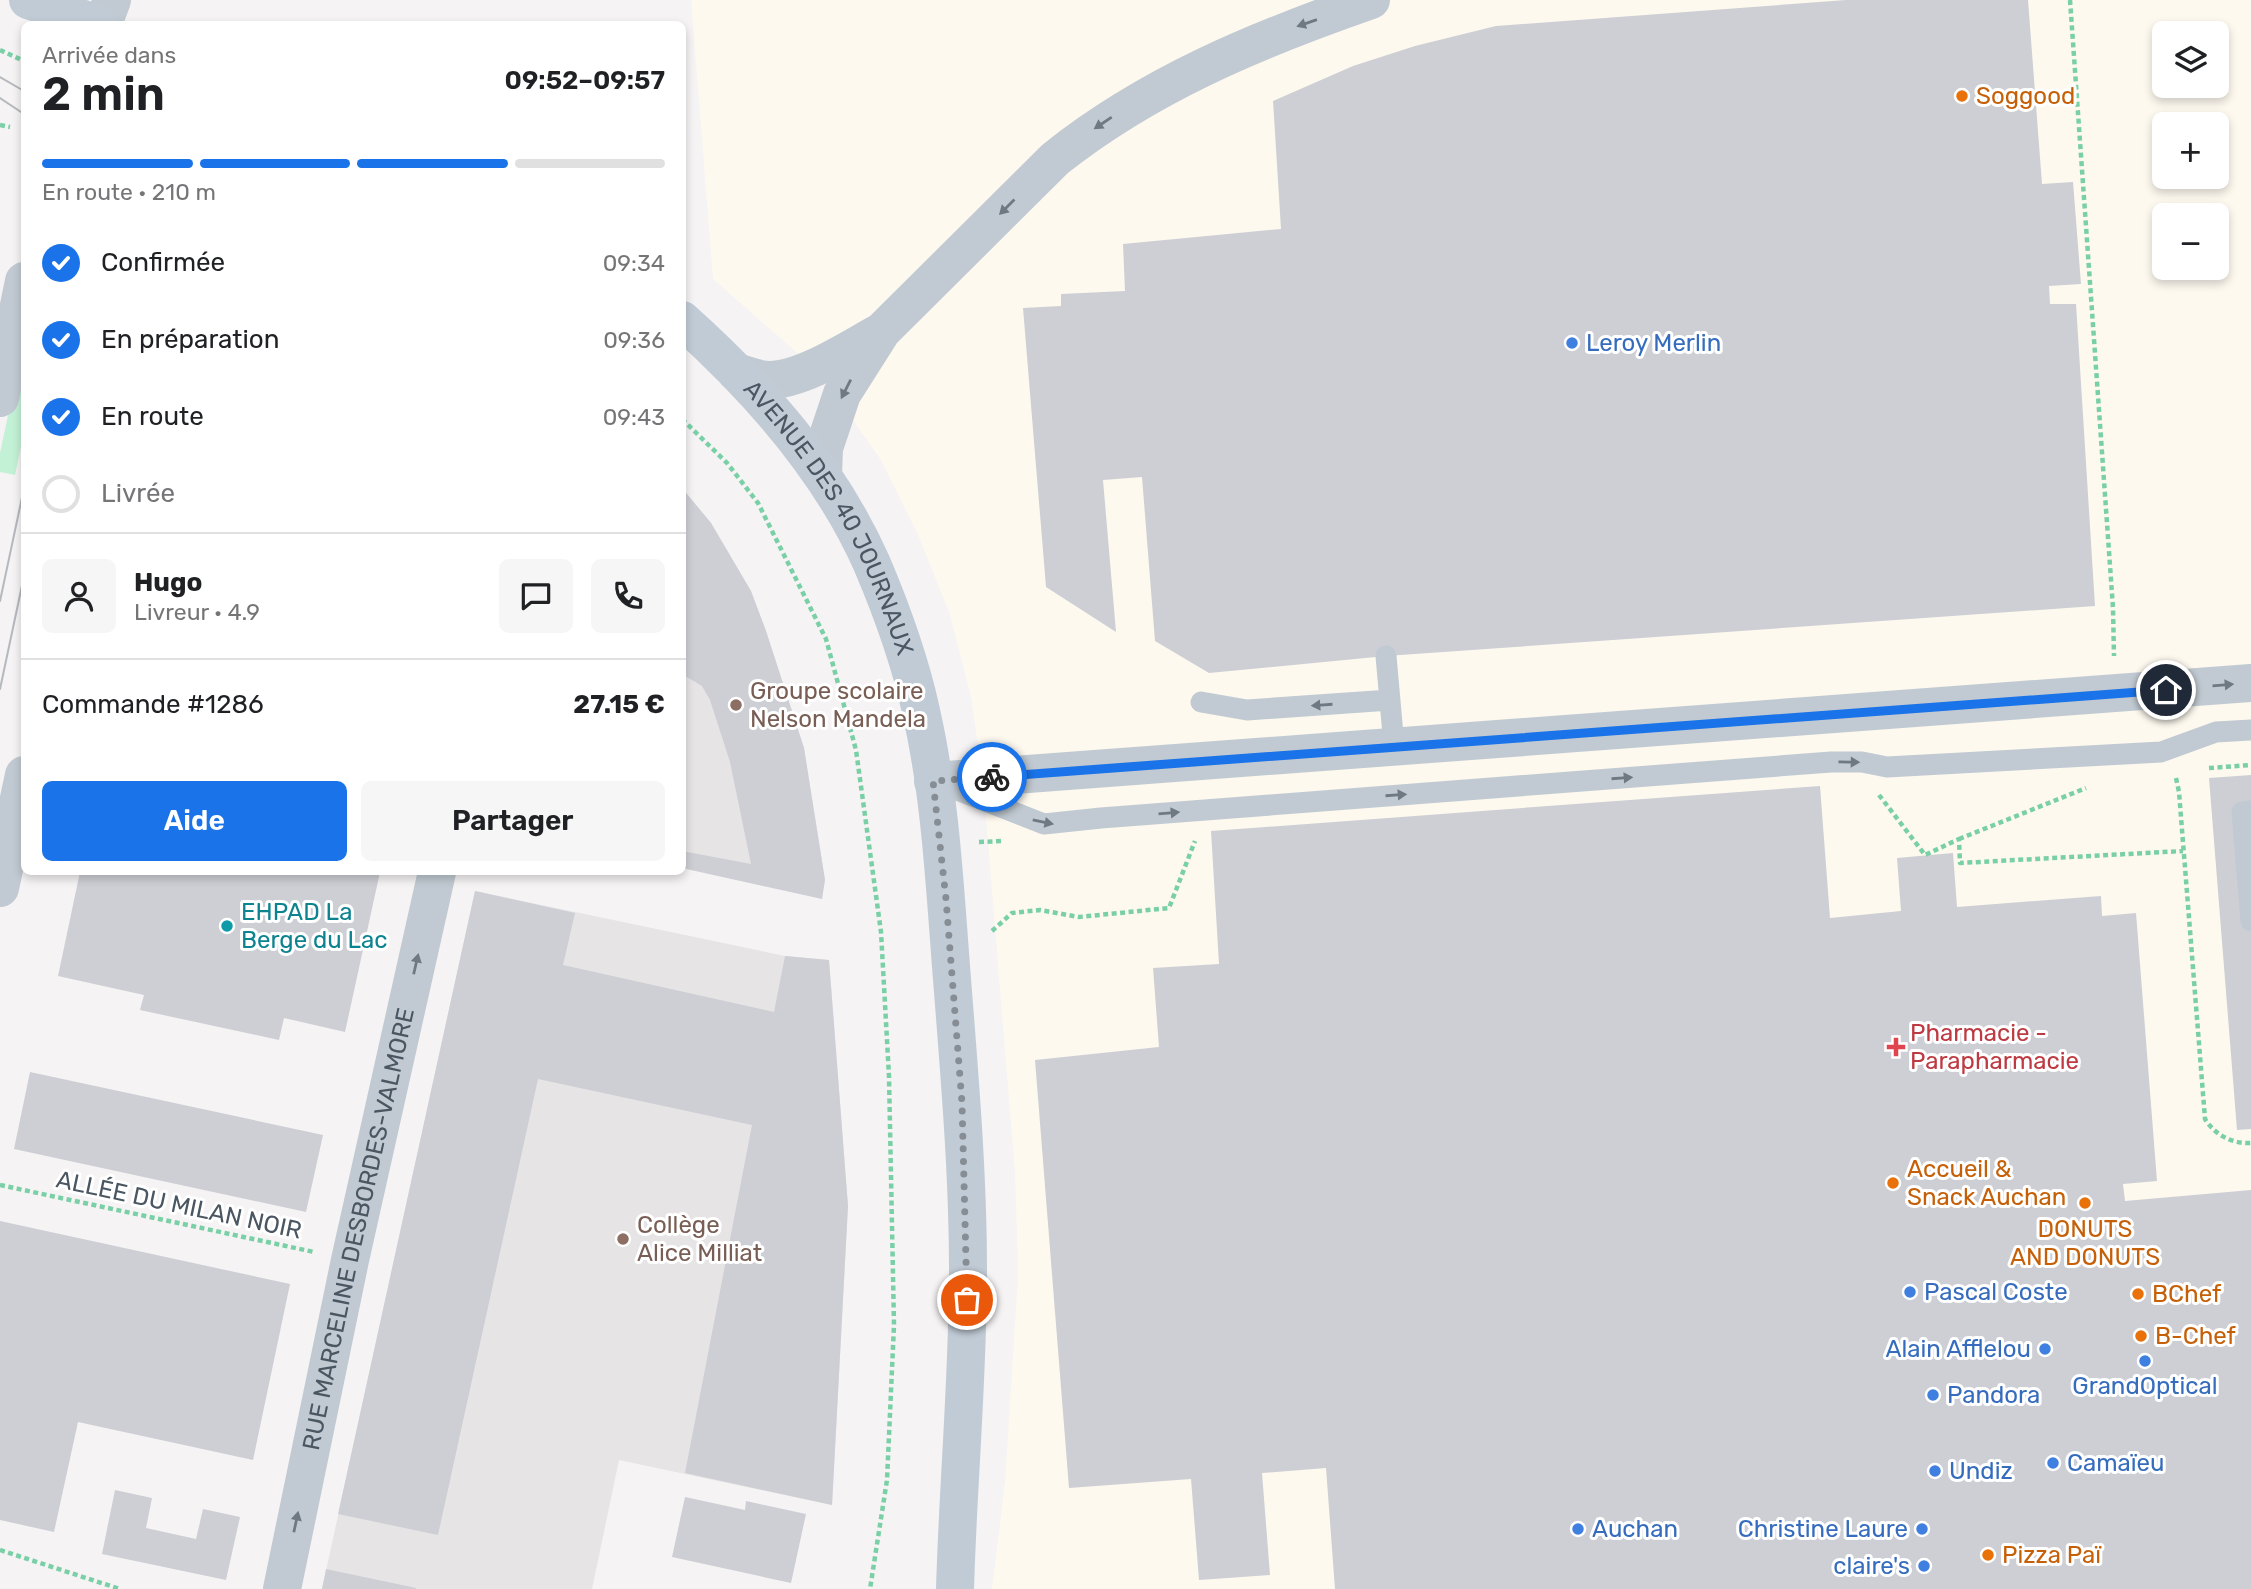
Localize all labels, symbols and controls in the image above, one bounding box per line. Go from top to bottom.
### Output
one-way arrow [1296,18,1317,29]
map controls [2152,21,2229,280]
button: layers [2152,21,2229,98]
text: Arrivée dans [42,41,176,69]
text: 09:52–09:57 [505,65,665,96]
text: 2 min [42,67,165,122]
place label: Soggood [1976,82,2075,110]
marker: Soggood [1954,88,1970,104]
button: + [2152,112,2229,189]
one-way arrow [1094,116,1113,129]
text: En route · 210 m [42,178,216,206]
one-way arrow [998,199,1015,216]
button: − [2152,203,2229,280]
icon: check [42,244,80,282]
text: Confirmée [101,247,225,278]
text: 09:34 [603,249,665,277]
icon: check [42,321,80,359]
text: En préparation [101,324,279,355]
text: 09:36 [603,326,665,354]
place label: Leroy Merlin [1586,329,1721,357]
marker: Leroy Merlin [1564,335,1580,351]
street label: AVENUE DES 40 JOURNAUX [738,375,919,658]
one-way arrow [840,379,851,399]
icon: check [42,398,80,436]
text: En route [101,401,204,432]
text: 09:43 [603,403,665,431]
text: Livrée [101,478,175,509]
button: person [42,559,116,633]
button: chat [499,559,573,633]
button: phone [591,559,665,633]
text: Hugo [134,567,202,598]
text: Livreur · 4.9 [134,598,260,626]
pin [2136,660,2196,720]
icon: home [2147,671,2185,709]
place label: Groupe scolaire Nelson Mandela [750,677,926,733]
one-way arrow [2212,679,2234,690]
text: Commande #1286 [42,689,264,720]
text: 27.15 € [573,689,665,720]
marker: Groupe scolaire Nelson Mandela [728,697,744,713]
one-way arrow [1311,699,1333,710]
courier [957,742,1027,812]
one-way arrow [1838,756,1860,768]
icon: bike [973,758,1011,796]
one-way arrow [1612,772,1634,783]
button: Aide [42,781,347,861]
button: Partager [361,781,665,861]
one-way arrow [1385,789,1407,800]
one-way arrow [1158,807,1180,818]
one-way arrow [1032,816,1054,827]
place label: EHPAD La Berge du Lac [241,898,388,954]
marker: EHPAD La Berge du Lac [219,918,235,934]
one-way arrow [411,953,422,975]
street label: RUE MARCELINE DESBORDES-VALMORE [297,1005,420,1453]
place label: Pharmacie - Parapharmacie [1910,1019,2079,1075]
marker: Pharmacie - Parapharmacie [1888,1039,1904,1055]
place label: Accueil & Snack Auchan [1907,1155,2066,1211]
street label: ALLÉE DU MILAN NOIR [54,1165,304,1245]
marker: Accueil & Snack Auchan [1885,1175,1901,1191]
marker: DONUTS AND DONUTS [2077,1195,2093,1211]
place label: Collège Alice Milliat [637,1211,762,1267]
place label: DONUTS AND DONUTS [2010,1215,2160,1271]
marker: Collège Alice Milliat [615,1231,631,1247]
pin [937,1270,997,1330]
place label: Pascal Coste [1924,1278,2068,1306]
place label: BChef [2152,1280,2222,1308]
icon: bag [948,1281,986,1319]
marker: Pascal Coste [1902,1284,1918,1300]
marker: BChef [2130,1286,2146,1302]
place label: B-Chef [2155,1322,2237,1350]
marker: B-Chef [2133,1328,2149,1344]
place label: Alain Afflelou [1885,1335,2031,1363]
marker: Alain Afflelou [2037,1341,2053,1357]
marker: GrandOptical [2137,1353,2153,1369]
place label: GrandOptical [2072,1372,2218,1400]
place label: Pandora [1947,1381,2040,1409]
marker: Pandora [1925,1387,1941,1403]
place label: Camaïeu [2067,1449,2165,1477]
marker: Camaïeu [2045,1455,2061,1471]
place label: Undiz [1949,1457,2013,1485]
marker: Undiz [1927,1463,1943,1479]
one-way arrow [290,1511,301,1533]
place label: Auchan [1592,1515,1678,1543]
place label: Christine Laure [1738,1515,1908,1543]
marker: Auchan [1570,1521,1586,1537]
marker: Christine Laure [1914,1521,1930,1537]
place label: Pizza Paï [2002,1541,2102,1569]
marker: Pizza Paï [1980,1547,1996,1563]
place label: claire's [1833,1552,1910,1580]
marker: claire's [1916,1558,1932,1574]

